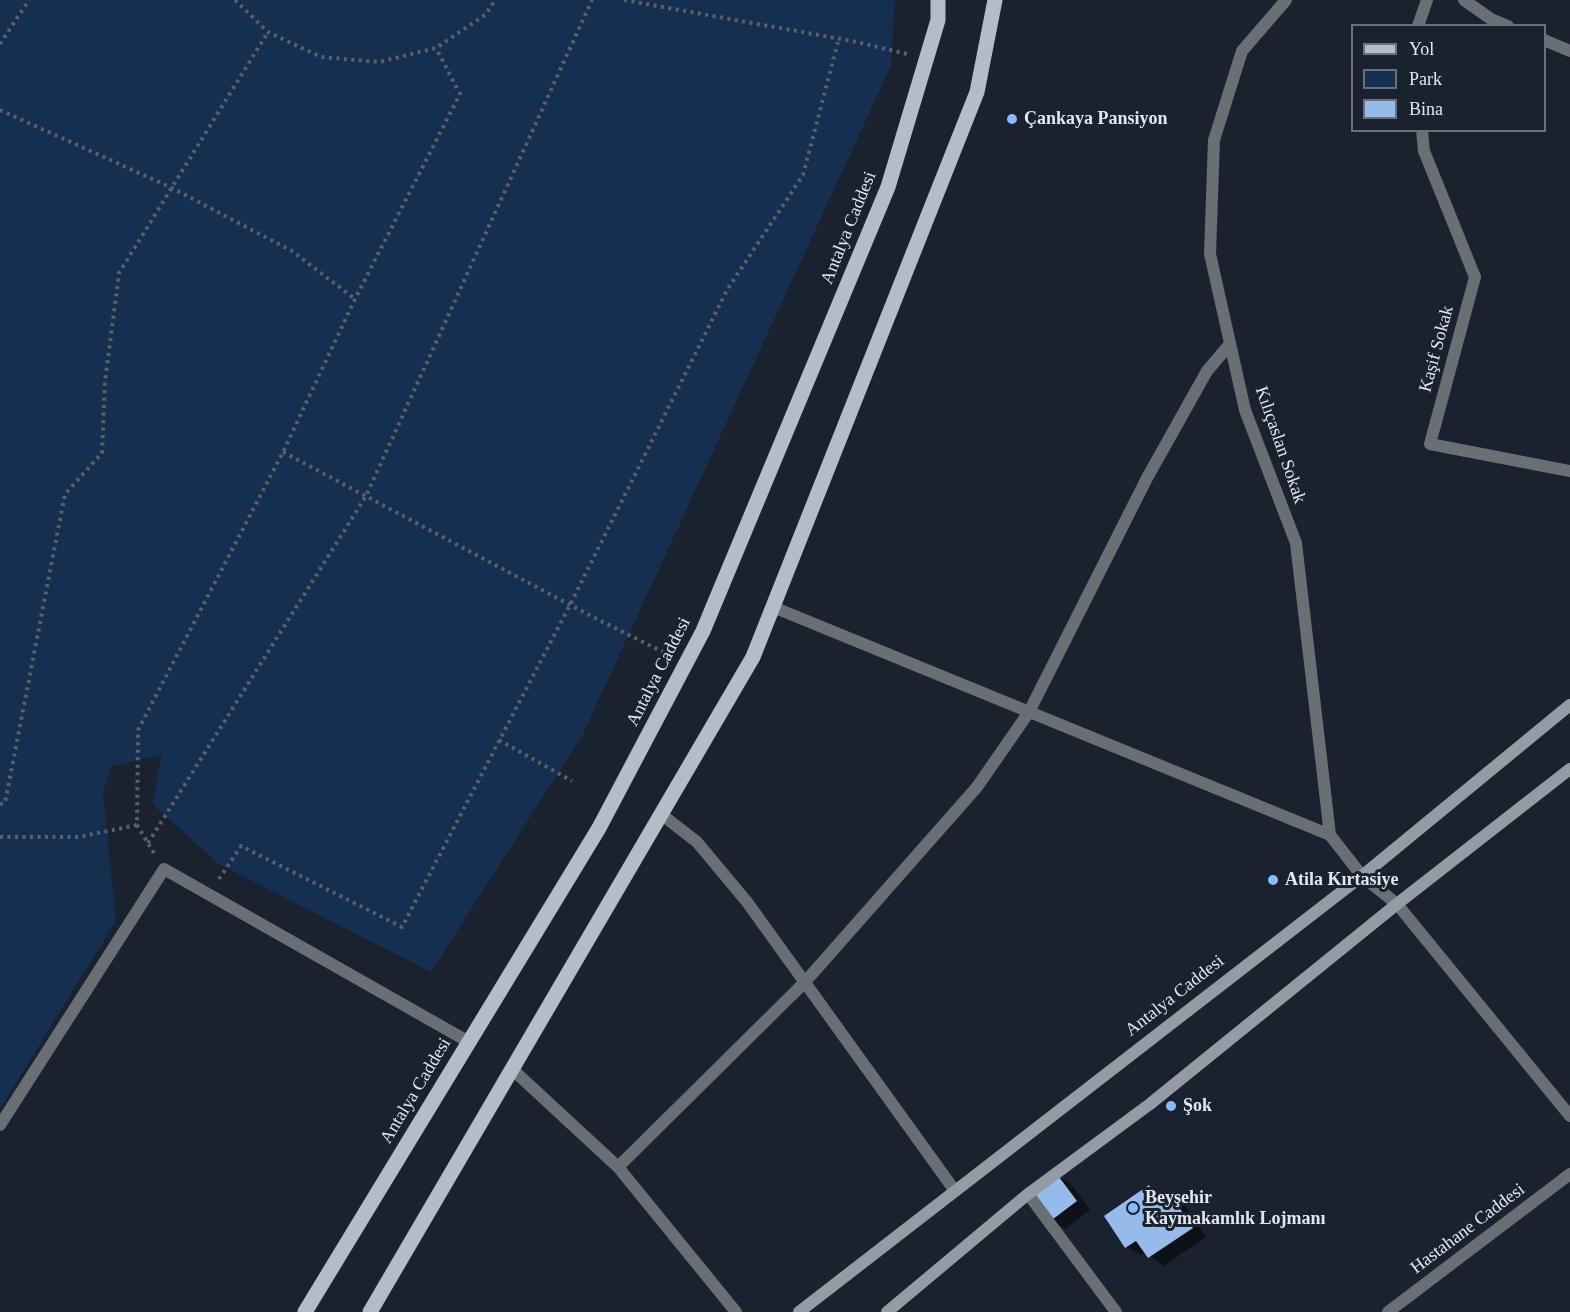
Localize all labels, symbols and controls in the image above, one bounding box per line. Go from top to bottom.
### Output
legend [1351,24,1546,132]
text: Yol [1409,39,1434,59]
text: Park [1409,69,1442,89]
text: Bina [1409,99,1443,119]
place label: Çankaya Pansiyon [1024,108,1168,130]
marker: Çankaya Pansiyon [1005,112,1019,126]
street label: Antalya Caddesi [817,169,881,287]
street label: Kaşif Sokak [1415,303,1459,395]
street label: Kılıçaslan Sokak [1250,384,1310,506]
street label: Antalya Caddesi [622,614,696,730]
place label: Atila Kırtasiye [1285,869,1398,891]
marker: Atila Kırtasiye [1266,873,1280,887]
street label: Antalya Caddesi [1121,951,1229,1041]
street label: Antalya Caddesi [376,1034,456,1148]
place label: Şok [1183,1095,1212,1117]
marker: Şok [1164,1099,1178,1113]
street label: Hastahane Caddesi [1407,1179,1529,1279]
place label: Beyşehir Kaymakamlık Lojmanı [1145,1187,1326,1230]
marker: Beyşehir Kaymakamlık Lojmanı [1126,1201,1140,1215]

